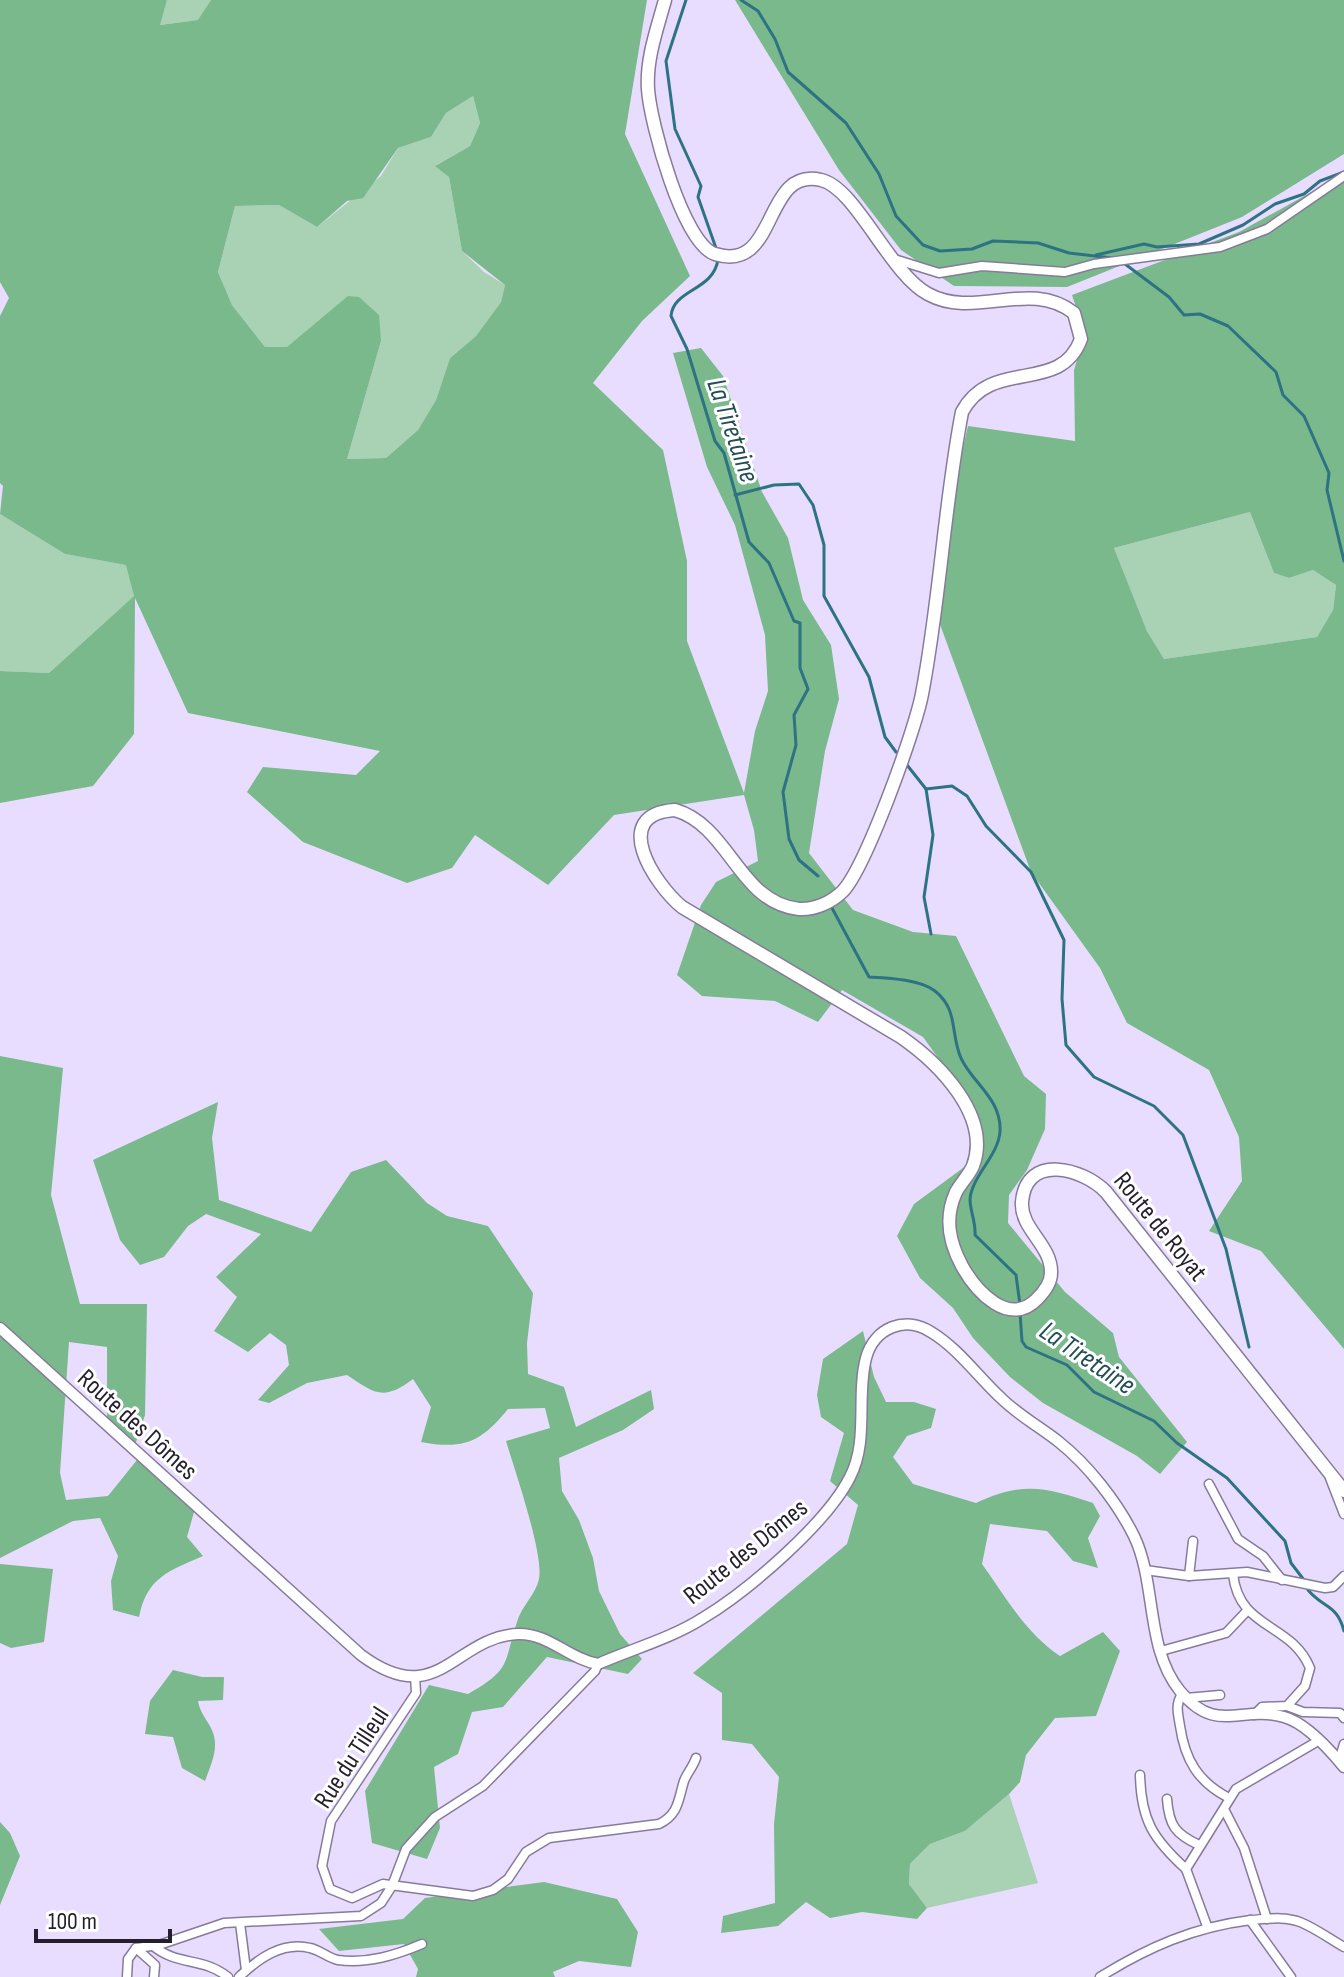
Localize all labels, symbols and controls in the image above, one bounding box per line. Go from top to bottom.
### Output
water label: La Tiretaine [699,374,766,487]
street label: Route de Royat [1107,1166,1213,1288]
water label: La Tiretaine [1033,1315,1141,1402]
street label: Route des Dômes [71,1363,203,1487]
street label: Route des Dômes [678,1493,814,1612]
street label: Rue du Tilleul [308,1701,396,1814]
scale bar [36,1893,170,1943]
text: 100 m [48,1907,97,1936]

